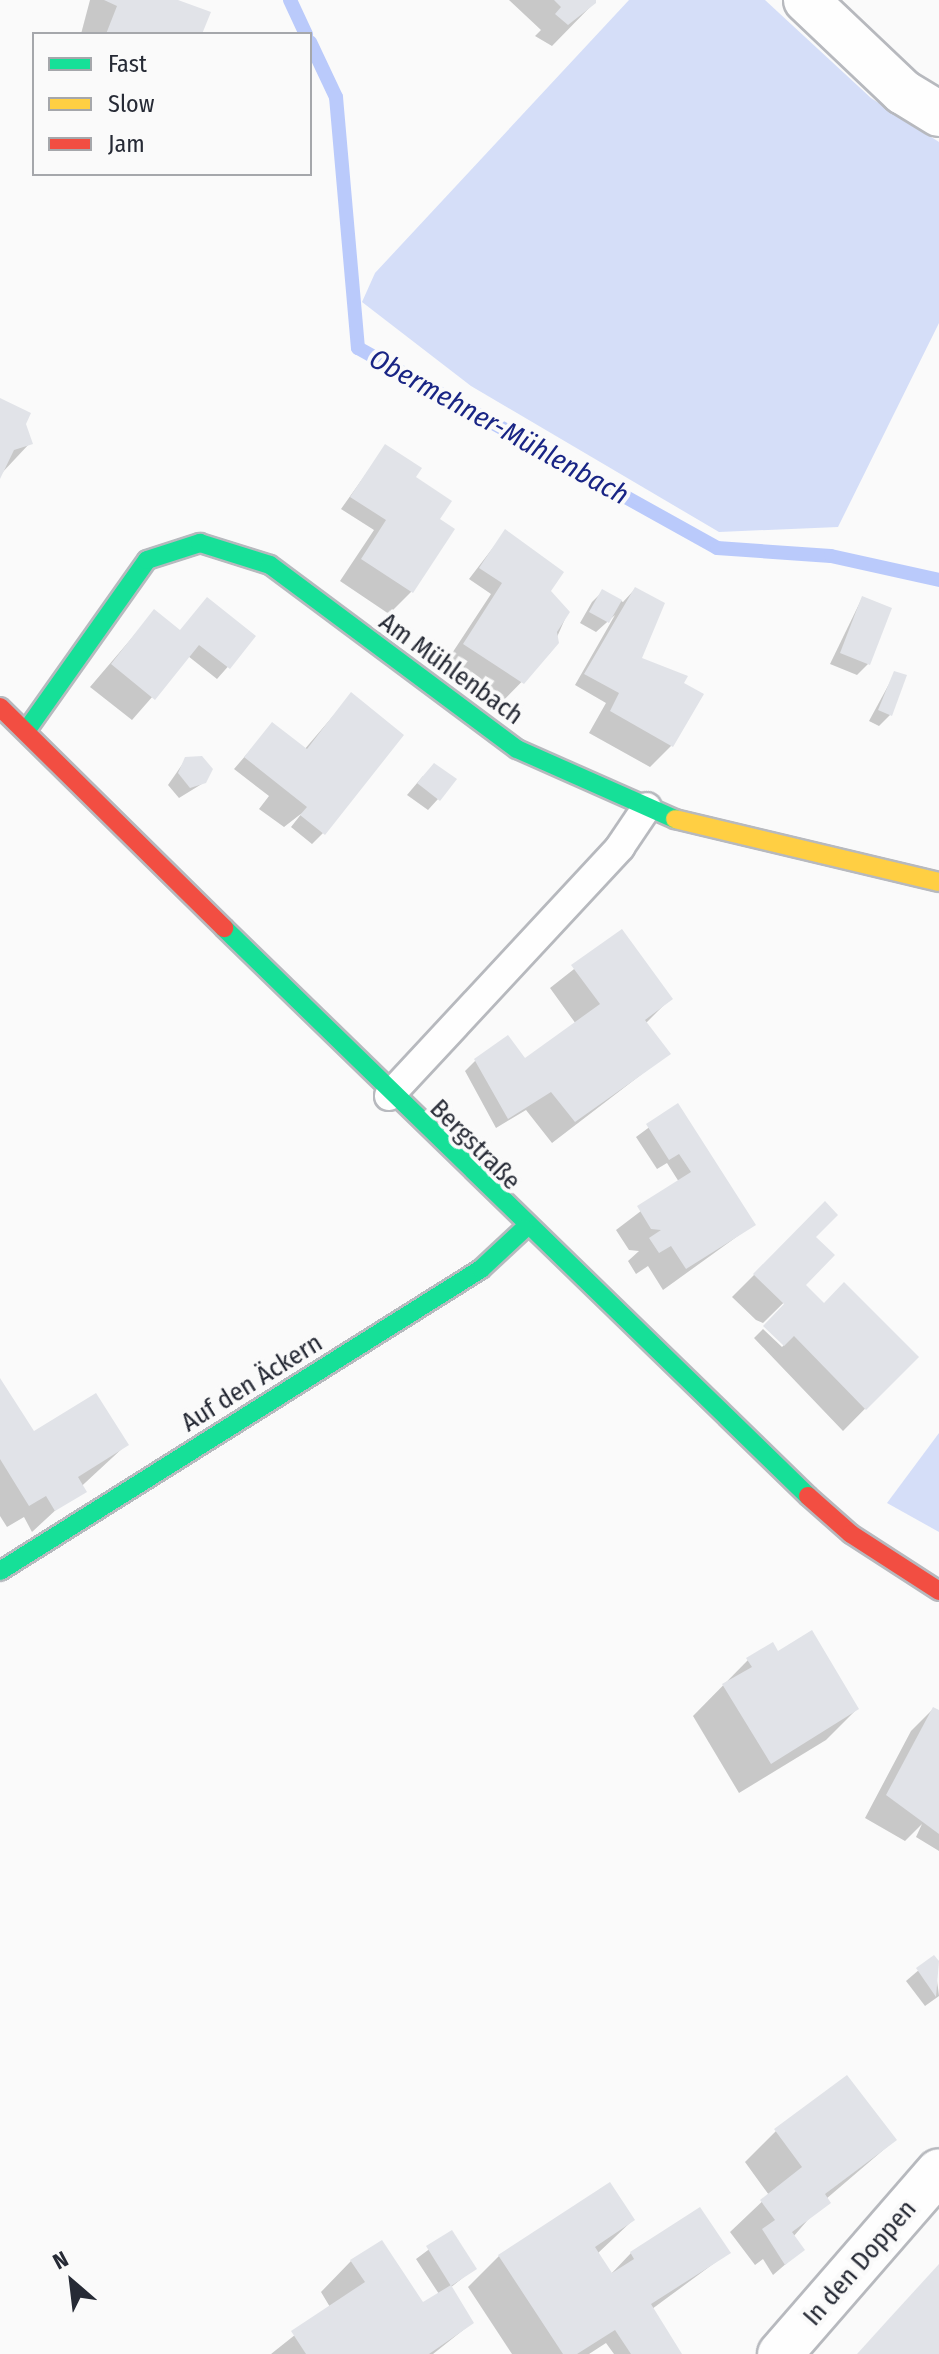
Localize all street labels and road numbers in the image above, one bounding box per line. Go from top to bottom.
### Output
street label: Am Mühlenbach [373,606,529,732]
street label: Bergstraße [423,1093,527,1197]
street label: Auf den Äckern [176,1327,328,1439]
street label: In den Doppen [797,2194,923,2332]

